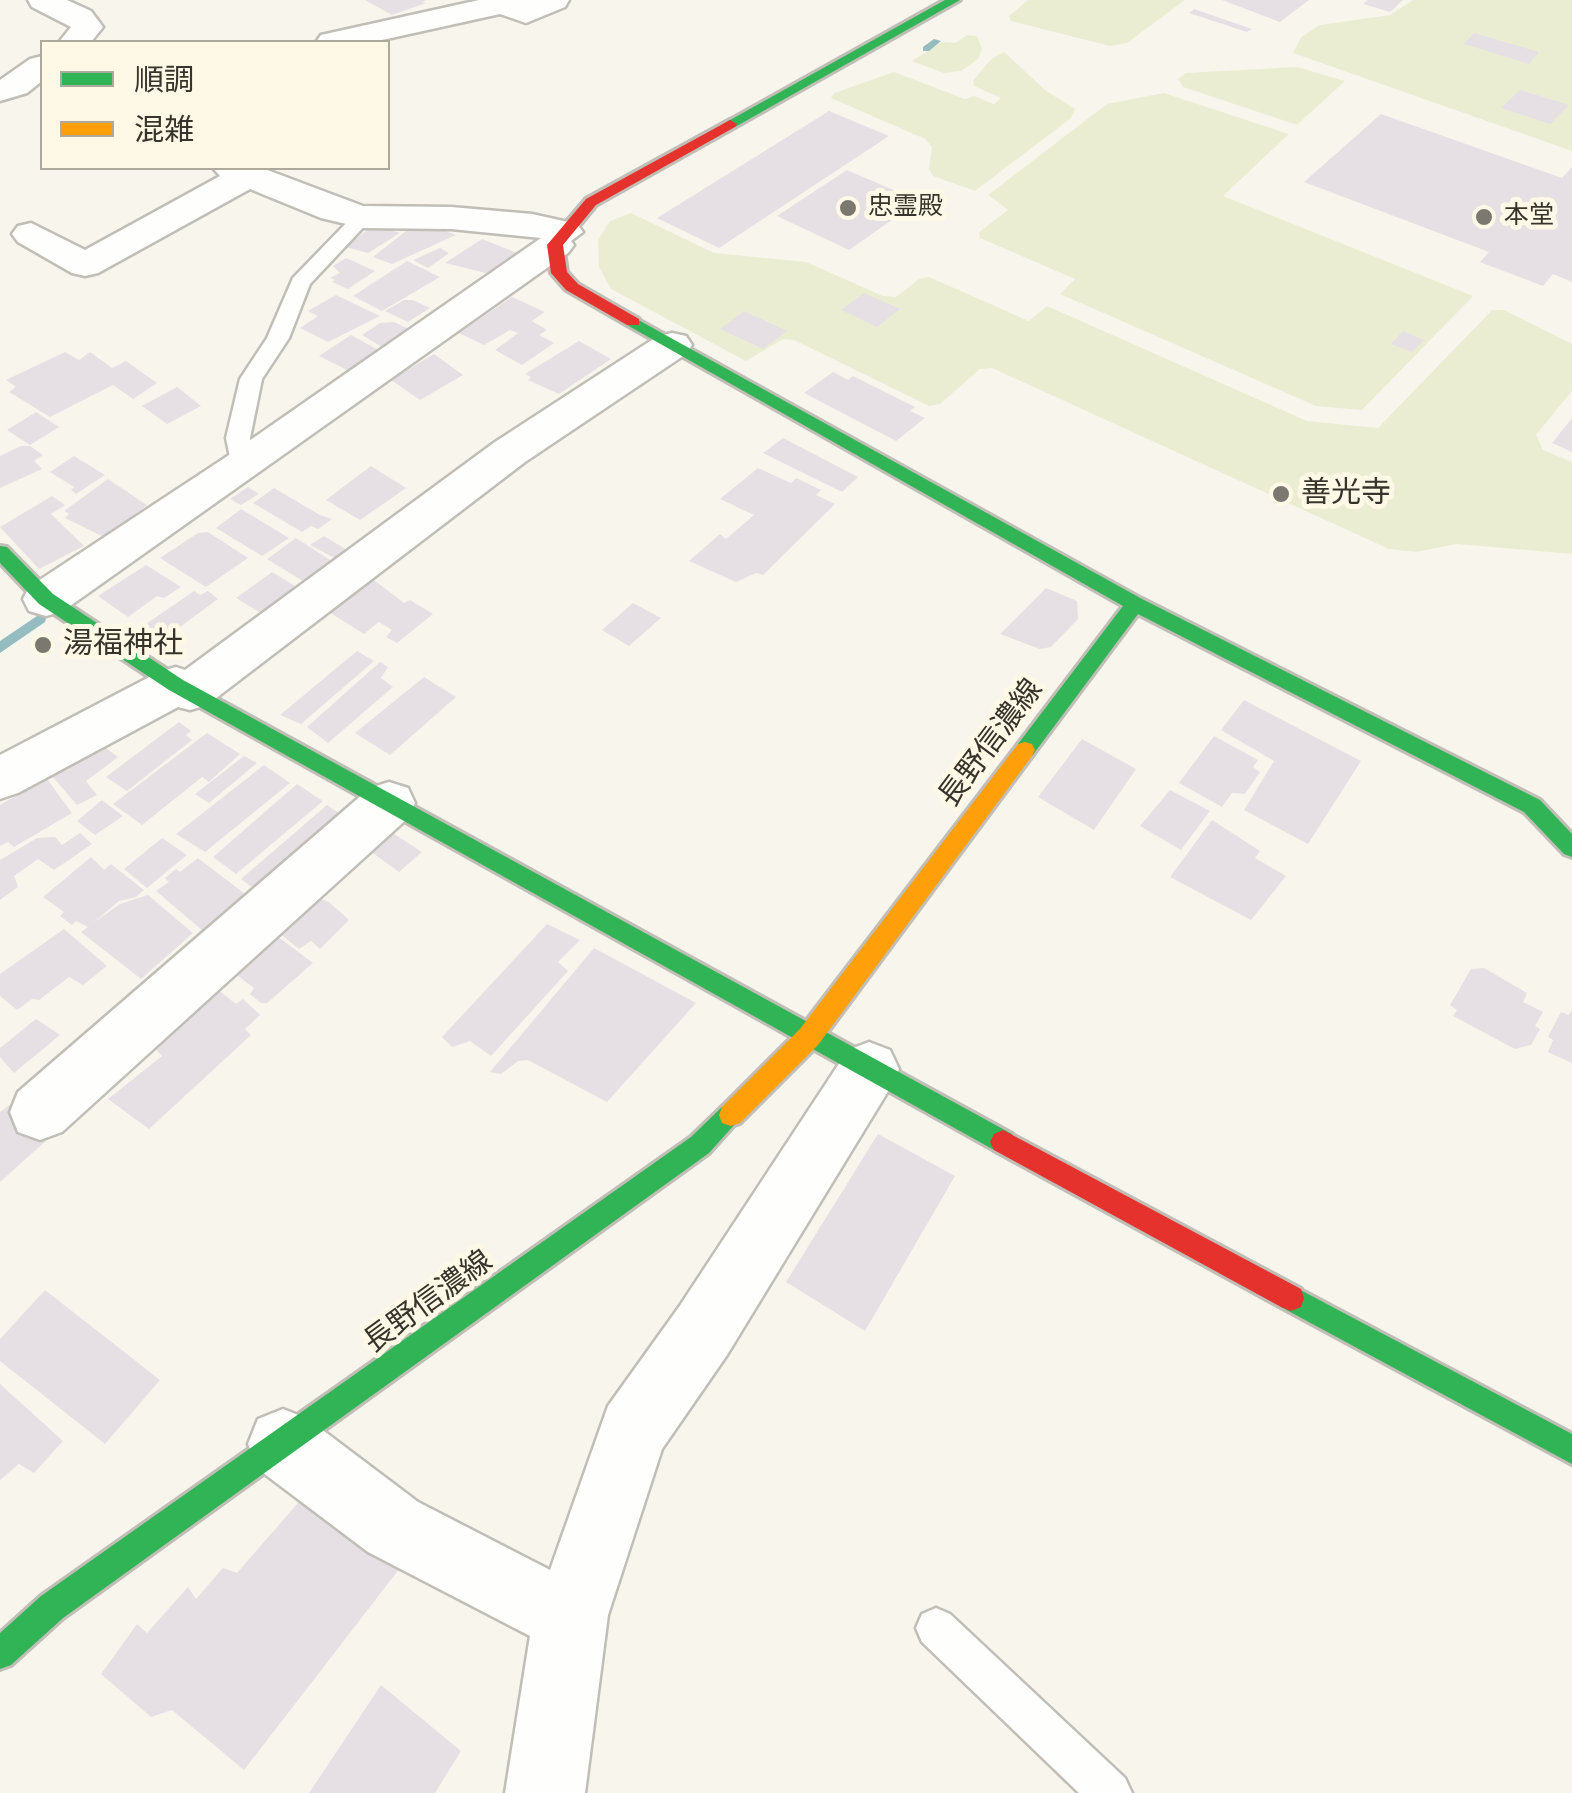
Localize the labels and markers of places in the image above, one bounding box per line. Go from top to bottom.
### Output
place label: 忠霊殿 [868,193,943,223]
marker: 忠霊殿 [837,197,859,219]
place label: 本堂 [1504,202,1554,232]
marker: 本堂 [1473,206,1495,228]
place label: 善光寺 [1301,476,1391,512]
marker: 善光寺 [1270,483,1292,505]
place label: 湯福神社 [63,627,183,663]
marker: 湯福神社 [32,634,54,656]

